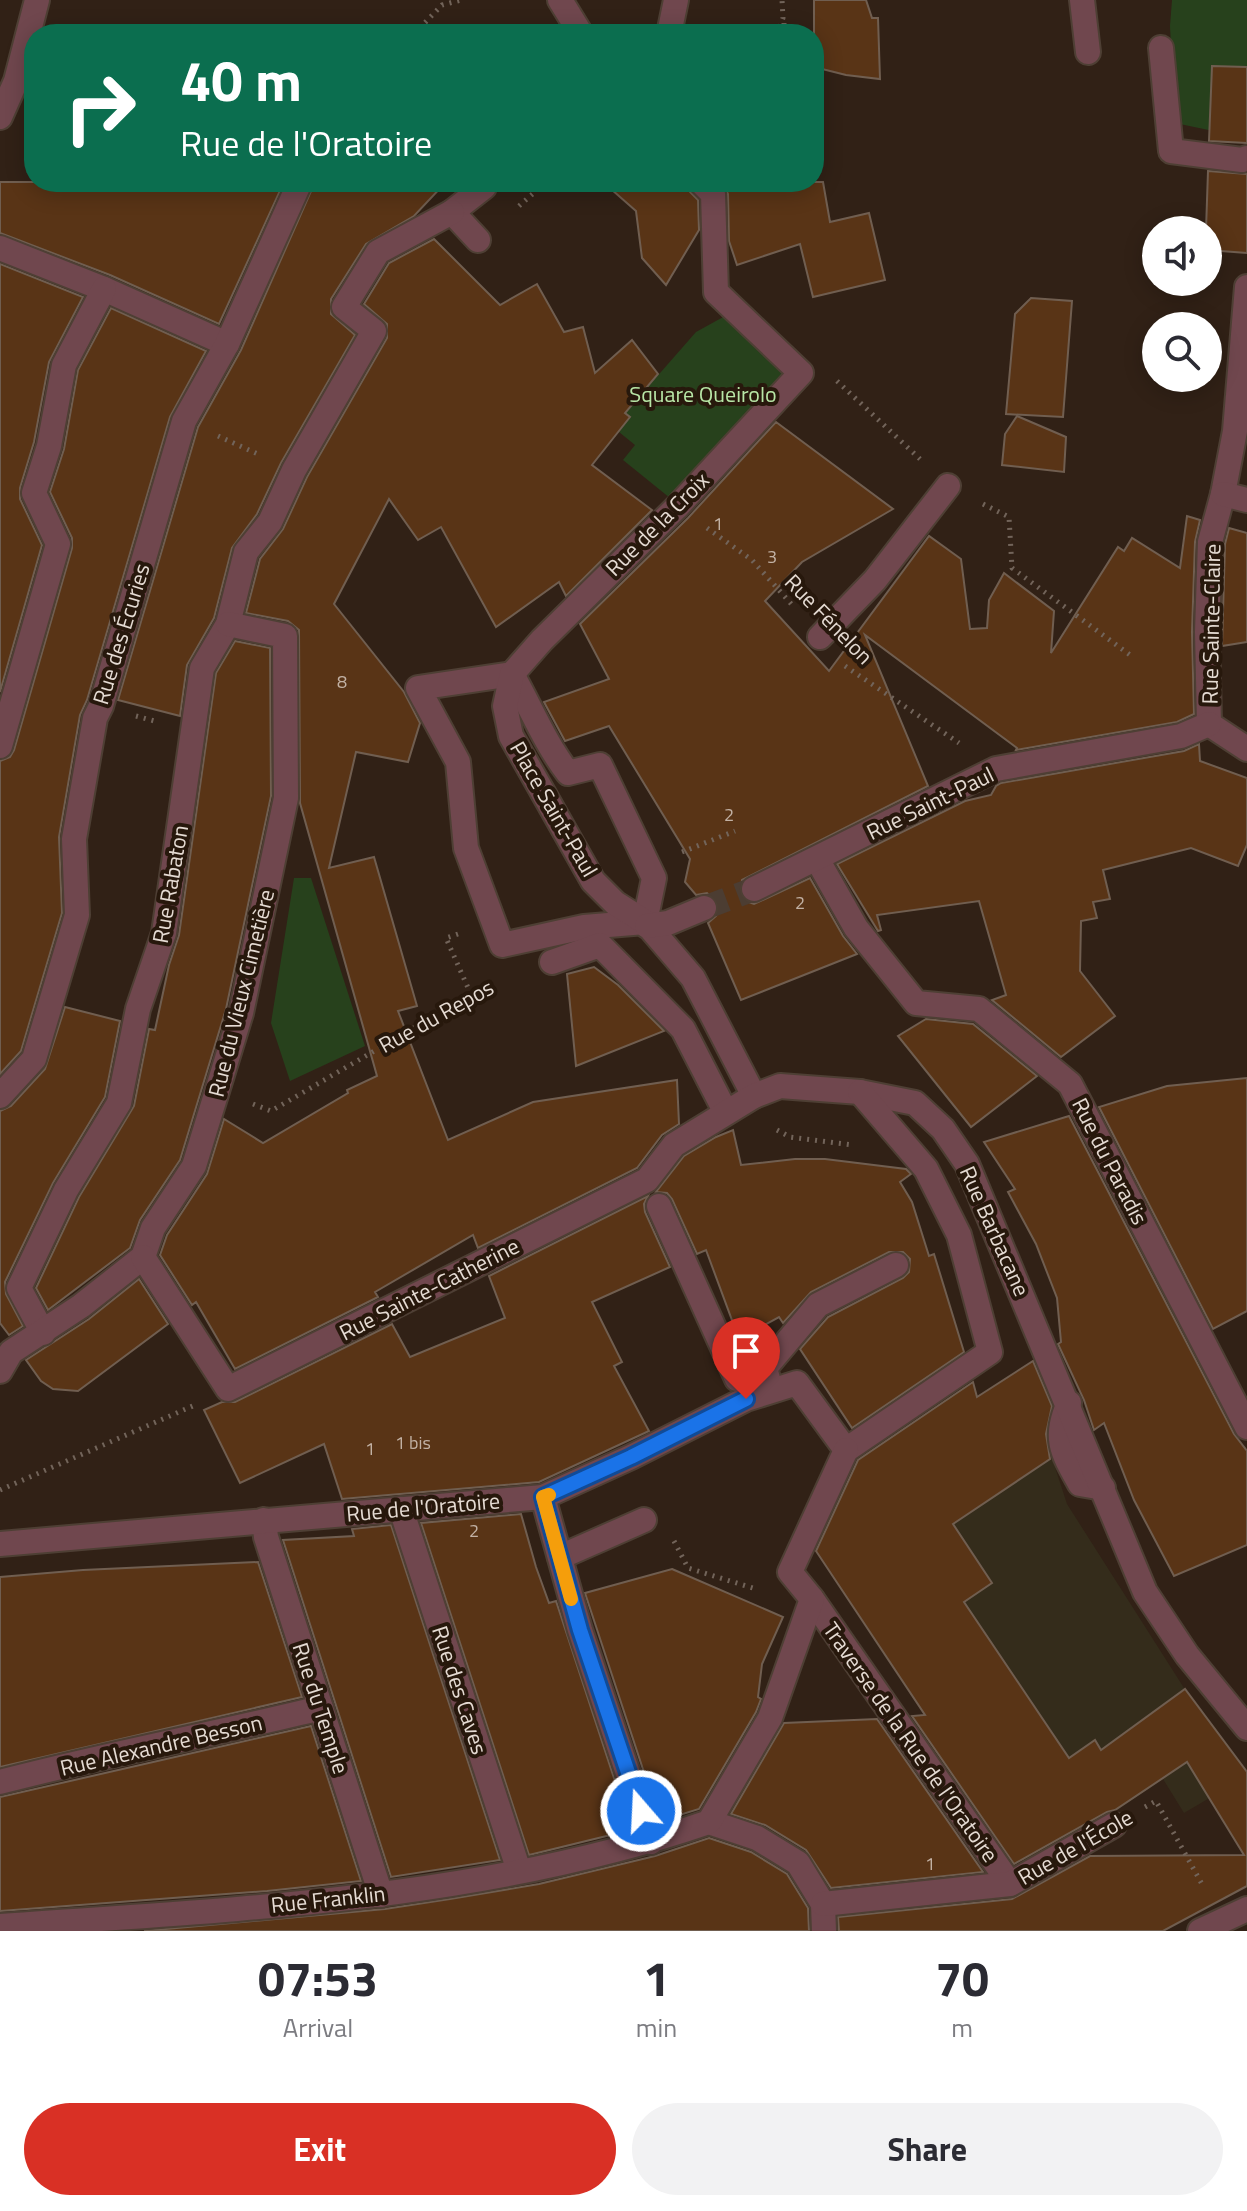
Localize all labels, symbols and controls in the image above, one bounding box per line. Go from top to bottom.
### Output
text: 40 m [180,38,302,123]
icon: right [48,56,152,160]
text: Rue de l'Oratoire [180,115,432,170]
map controls [1142,216,1222,392]
button: sound [1142,216,1222,296]
button: search [1142,312,1222,392]
park label: Square Queirolo [629,377,777,411]
street label: Rue de la Croix [597,464,717,584]
house number: 1 [713,510,723,537]
house number: 3 [767,543,777,570]
street label: Rue Sainte-Claire [1193,543,1229,705]
street label: Rue des Écuries [83,559,159,709]
street label: Rue Fénelon [777,566,881,672]
house number: 8 [337,668,347,695]
street label: Place Saint-Paul [501,735,607,883]
street label: Rue Saint-Paul [860,757,1000,849]
house number: 2 [724,801,734,828]
street label: Rue Rabaton [143,822,197,946]
street label: Rue du Vieux Cimetière [199,886,283,1100]
house number: 2 [795,889,805,916]
street label: Rue du Repos [372,970,500,1062]
street label: Rue du Paradis [1063,1092,1157,1230]
street label: Rue Barbacane [951,1160,1039,1302]
street label: Rue Sainte-Catherine [333,1229,525,1349]
pin [712,1317,780,1399]
icon: arrive [724,1329,768,1373]
house number: 1 bis [395,1429,431,1456]
house number: 1 [365,1435,375,1462]
street label: Rue de l'Oratoire [345,1483,501,1531]
house number: 2 [469,1517,479,1544]
street label: Traverse de la Rue de l'Oratoire [815,1615,1007,1869]
street label: Rue des Caves [423,1621,497,1759]
street label: Rue du Temple [284,1638,358,1778]
street label: Rue Alexandre Besson [57,1705,265,1785]
position arrow [599,1769,683,1853]
street label: Rue de l'École [1011,1800,1139,1894]
house number: 1 [925,1850,935,1877]
street label: Rue Franklin [269,1876,387,1922]
text: 07:53 [258,1942,378,2015]
text: 1 [643,1942,670,2015]
text: 70 [935,1942,989,2015]
text: Arrival [283,2008,353,2047]
text: min [636,2008,677,2047]
text: m [951,2008,973,2047]
button: Exit [24,2103,616,2195]
button: Share [632,2103,1223,2195]

